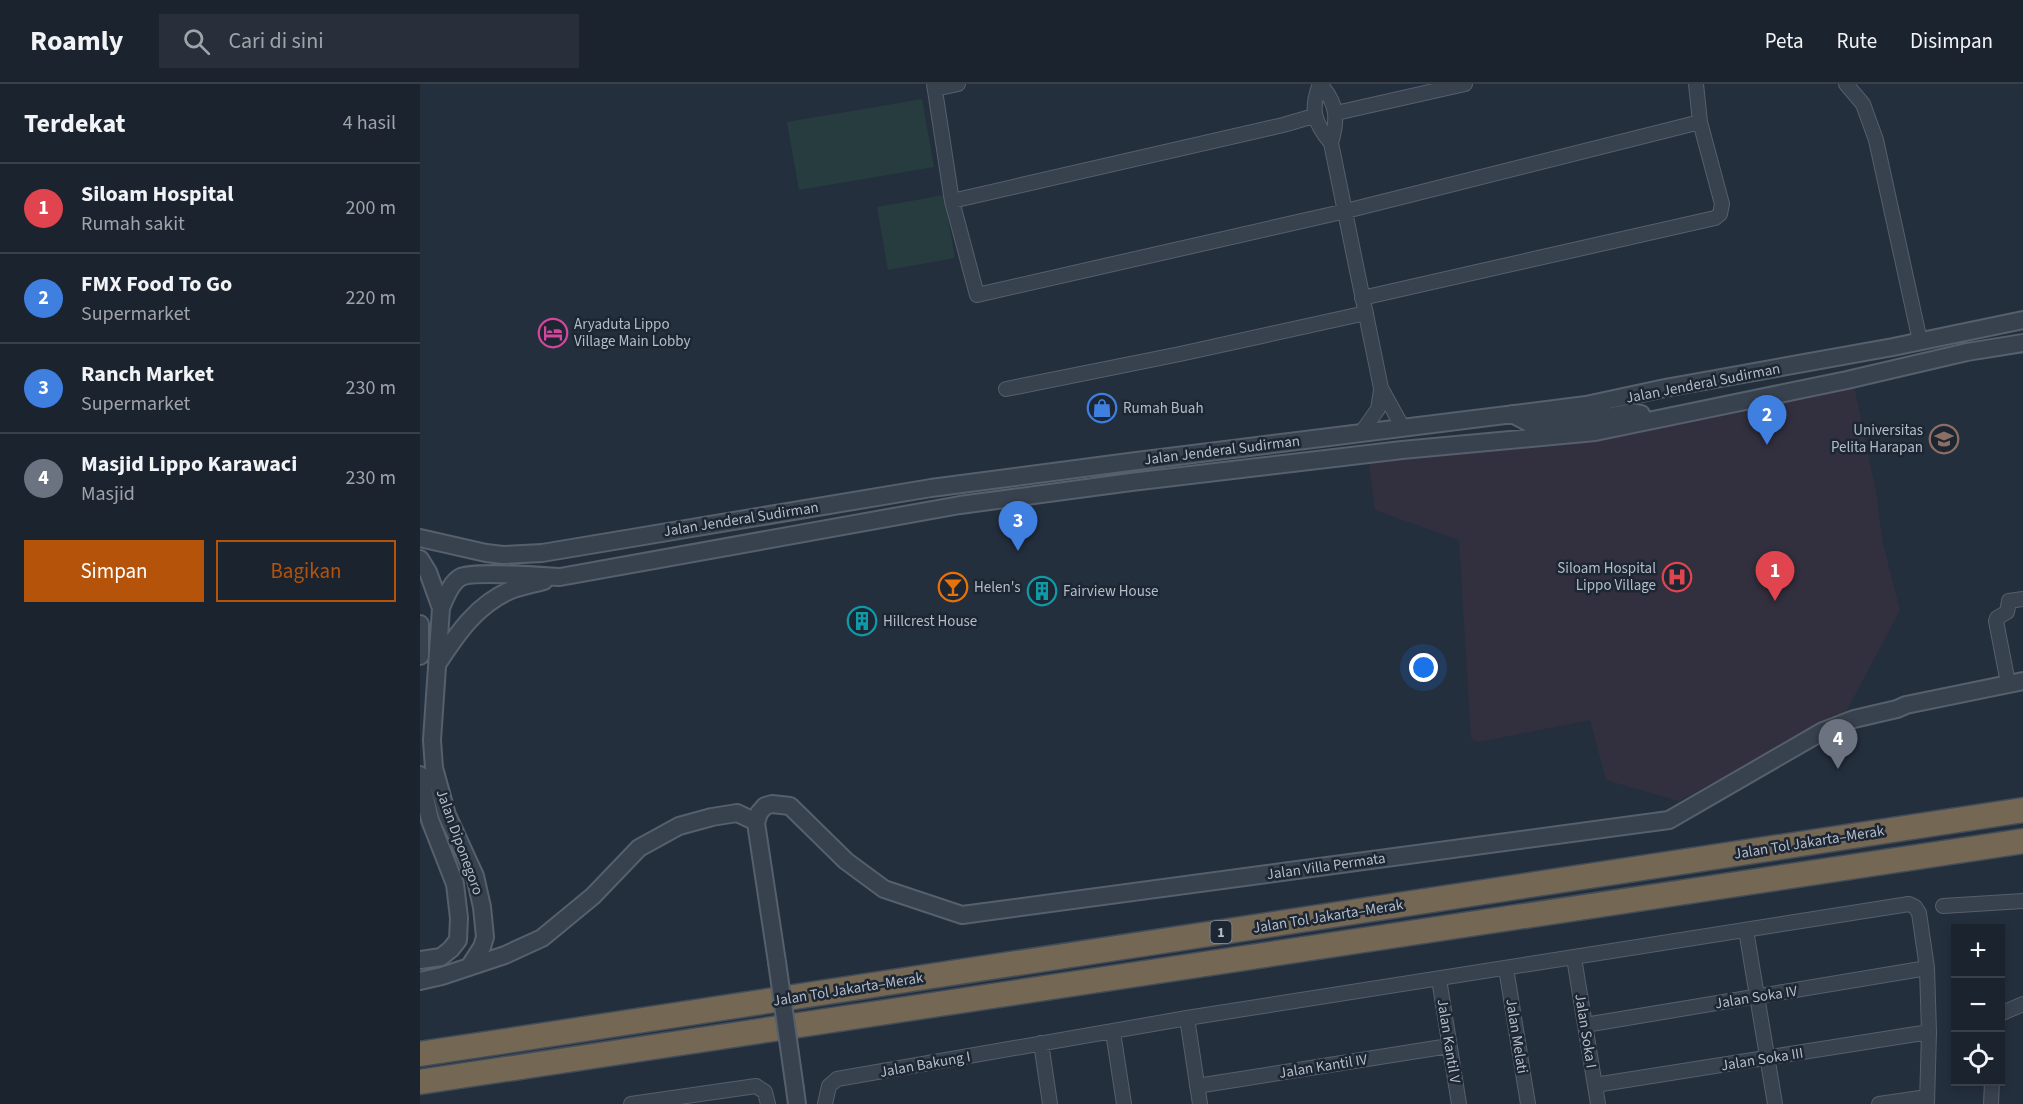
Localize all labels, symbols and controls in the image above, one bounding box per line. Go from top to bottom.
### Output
search box [159,14,579,68]
text: Roamly [30,21,123,61]
icon: search [180,25,213,58]
text: Cari di sini [228,25,324,57]
text: Peta [1765,26,1803,56]
text: Rute [1836,26,1877,56]
text: Disimpan [1910,26,1993,56]
text: Terdekat [24,105,126,142]
text: 4 hasil [343,109,396,137]
text: Siloam Hospital [81,178,234,210]
text: 1 [38,194,49,222]
text: 200 m [346,194,396,222]
text: Rumah sakit [81,210,185,238]
text: FMX Food To Go [81,268,232,300]
text: 2 [38,284,49,312]
text: 220 m [346,284,396,312]
text: Supermarket [81,300,190,328]
place label: Aryaduta Lippo Village Main Lobby [574,314,691,352]
hotel icon: Aryaduta Lippo Village Main Lobby [537,317,569,349]
text: Ranch Market [81,358,214,390]
street label: Jalan Jenderal Sudirman [1624,358,1782,409]
text: 3 [38,374,49,402]
text: 230 m [346,374,396,402]
text: Supermarket [81,390,190,418]
shop icon: Rumah Buah [1086,392,1118,424]
pin: 2 [1748,396,1786,445]
place label: Rumah Buah [1123,398,1204,419]
place label: Universitas Pelita Harapan [1831,420,1923,458]
school or university icon: Universitas Pelita Harapan [1928,423,1960,455]
street label: Jalan Jenderal Sudirman [1143,431,1301,470]
text: Masjid Lippo Karawaci [81,448,297,480]
text: 4 [38,464,49,492]
text: 230 m [346,464,396,492]
text: Masjid [81,480,135,508]
street label: Jalan Jenderal Sudirman [662,497,820,542]
pin: 3 [998,502,1038,551]
button: Simpan [24,540,204,602]
button: Bagikan [216,540,396,602]
pin: 1 [1756,552,1794,601]
place label: Siloam Hospital Lippo Village [1557,558,1656,596]
hospital icon: Siloam Hospital Lippo Village [1661,561,1693,593]
bar icon: Helen's [937,571,969,603]
building icon: Fairview House [1026,575,1058,607]
place label: Helen's [974,577,1020,598]
place label: Fairview House [1063,581,1159,602]
building icon: Hillcrest House [846,605,878,637]
place label: Hillcrest House [883,611,977,632]
your location [1409,653,1438,682]
pin: 4 [1818,720,1858,769]
street label: Jalan Diponegoro [431,786,488,898]
street label: Jalan Tol Jakarta–Merak [1732,820,1886,865]
street label: Jalan Villa Permata [1265,848,1387,885]
street label: Jalan Tol Jakarta–Merak [1251,894,1405,939]
road number: 1 [1210,921,1232,943]
map controls [1951,924,2005,1086]
button: + [1951,924,2005,978]
street label: Jalan Tol Jakarta–Merak [771,967,925,1012]
button: − [1951,978,2005,1032]
street label: Jalan Soka IV [1713,981,1799,1014]
street label: Jalan Soka I [1569,992,1602,1070]
street label: Jalan Kantil V [1431,997,1466,1085]
street label: Jalan Melati [1500,997,1533,1075]
button: locate [1951,1032,2005,1086]
street label: Jalan Soka III [1719,1043,1805,1076]
street label: Jalan Bakung I [878,1046,972,1083]
street label: Jalan Kantil IV [1277,1049,1369,1084]

